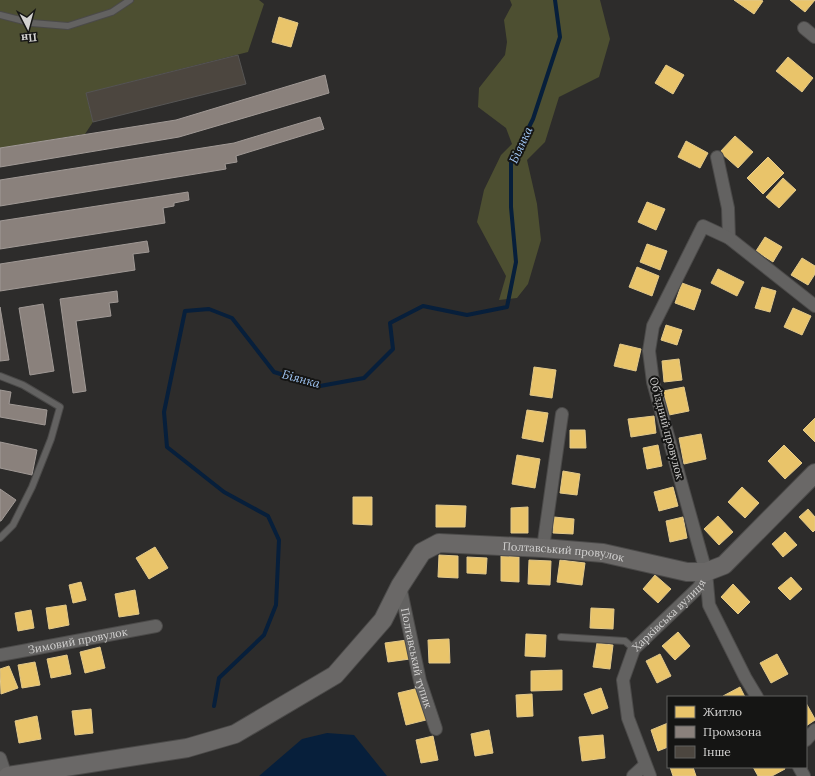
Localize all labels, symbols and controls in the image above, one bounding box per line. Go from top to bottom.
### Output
north arrow [8,8,48,48]
text: Пн [20,30,38,46]
water label: Біянка [506,124,536,165]
water label: Біянка [281,366,322,391]
street label: Обʼїздний провулок [647,375,687,481]
street label: Полтавський провулок [502,539,626,565]
street label: Харківська вулиця [629,577,709,654]
street label: Полтавський тупик [398,607,436,710]
street label: Зимовий провулок [27,624,129,657]
legend [667,696,807,768]
text: Житло [703,704,742,719]
text: Промзона [703,724,761,739]
text: Інше [703,744,731,759]

